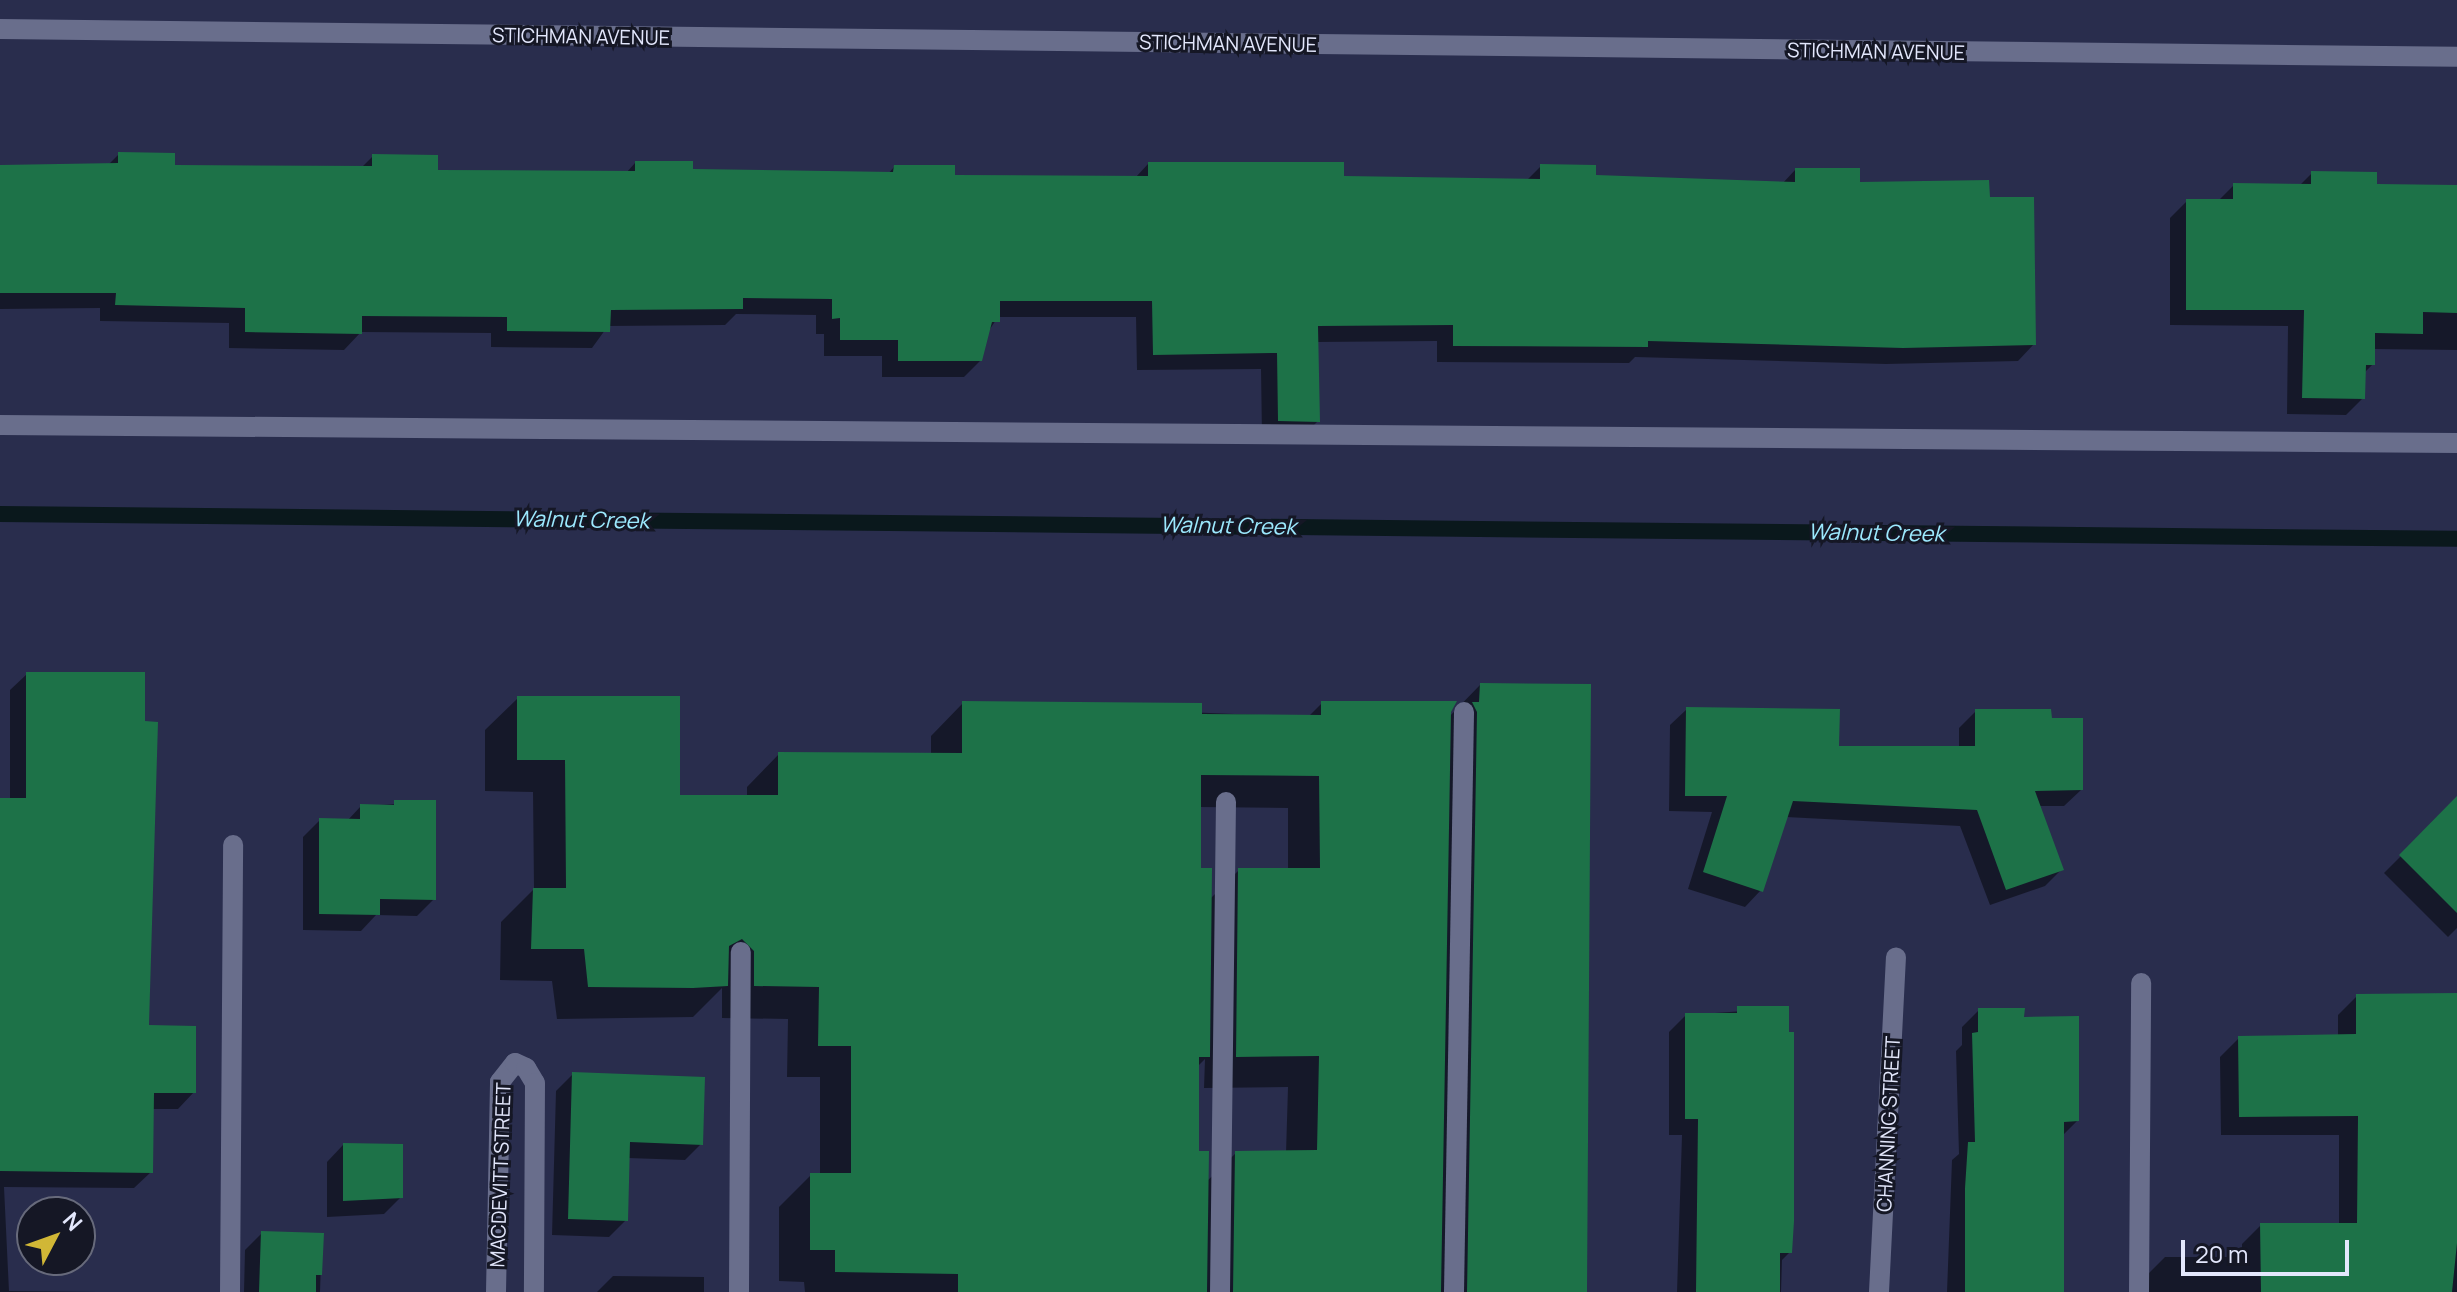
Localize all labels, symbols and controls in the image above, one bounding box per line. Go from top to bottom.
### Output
street label: STICHMAN AVENUE [492,22,670,50]
street label: STICHMAN AVENUE [1139,29,1317,57]
street label: STICHMAN AVENUE [1787,37,1965,65]
water label: Walnut Creek [513,506,649,534]
water label: Walnut Creek [1160,512,1296,540]
water label: Walnut Creek [1808,519,1944,547]
street label: CHANNING STREET [1871,1035,1905,1213]
street label: MACDEVITT STREET [485,1082,515,1268]
north arrow [16,1196,96,1276]
text: N [56,1206,89,1237]
scale bar [2185,1224,2353,1274]
text: 20 m [2195,1237,2248,1270]

